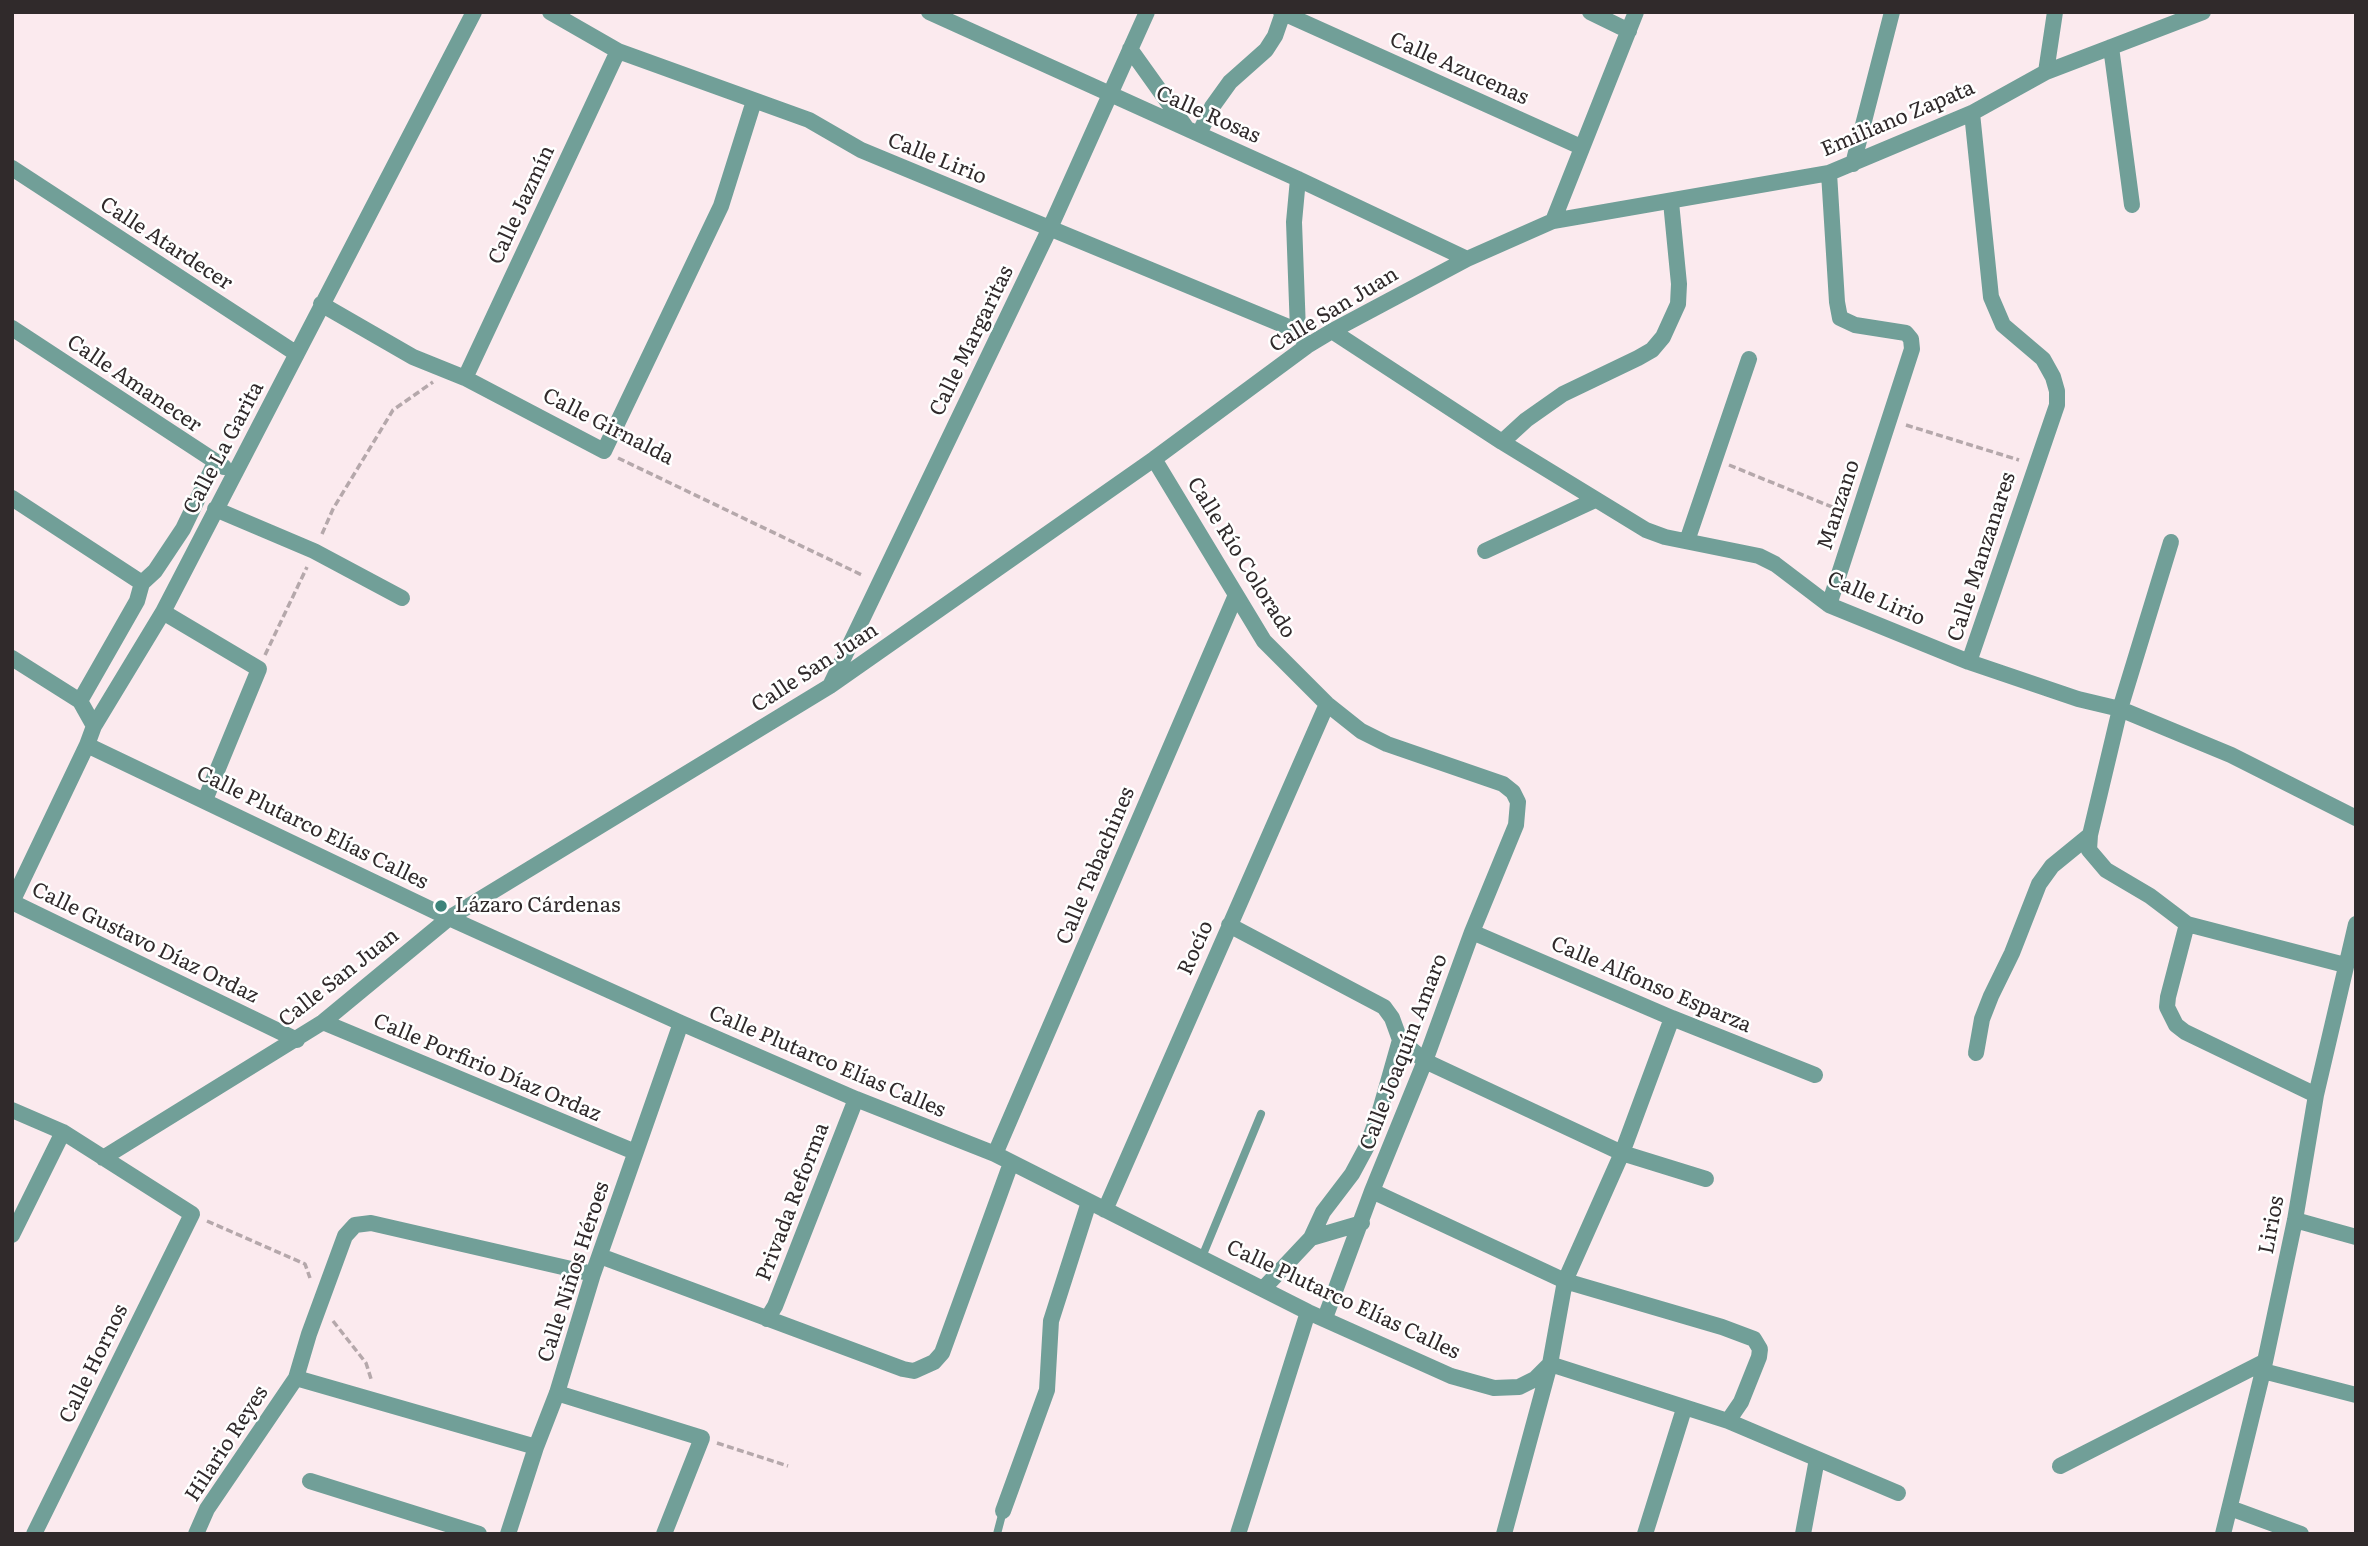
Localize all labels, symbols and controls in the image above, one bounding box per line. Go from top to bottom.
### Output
street label: Calle Azucenas [1386,27,1532,111]
street label: Emiliano Zapata [1817,75,1979,163]
street label: Calle Rosas [1152,81,1264,149]
street label: Calle Lirio [884,128,990,190]
street label: Calle Jazmín [483,141,561,269]
street label: Calle Atardecer [95,192,237,296]
street label: Calle Margaritas [925,262,1019,420]
street label: Calle San Juan [1265,262,1403,358]
street label: Calle Amanecer [62,330,206,438]
street label: Calle La Garita [179,377,269,519]
street label: Calle Girnalda [538,383,678,471]
street label: Manzano [1813,457,1865,553]
street label: Calle Manzanares [1943,469,2021,645]
street label: Calle Río Colorado [1181,473,1301,643]
street label: Calle Lirio [1823,566,1929,632]
street label: Calle San Juan [747,618,883,718]
street label: Calle Plutarco Elías Calles [192,761,432,895]
street label: Calle Tabachines [1051,784,1141,948]
street label: Calle Gustavo Díaz Ordaz [28,877,262,1009]
place label: Lázaro Cárdenas [455,893,620,919]
marker: Lázaro Cárdenas [433,898,449,914]
street label: Rocío [1173,917,1219,979]
street label: Calle San Juan [274,923,404,1033]
street label: Calle Alfonso Esparza [1547,931,1755,1039]
street label: Calle Joaquín Amaro [1355,950,1453,1154]
street label: Calle Plutarco Elías Calles [705,1001,949,1123]
street label: Calle Porfirio Díaz Ordaz [369,1009,605,1127]
street label: Privada Reforma [751,1119,835,1285]
street label: Calle Niños Héroes [533,1179,615,1365]
street label: Lirios [2254,1194,2290,1256]
street label: Calle Plutarco Elías Calles [1222,1235,1464,1365]
street label: Calle Hornos [54,1300,134,1428]
street label: Hilario Reyes [180,1381,274,1507]

